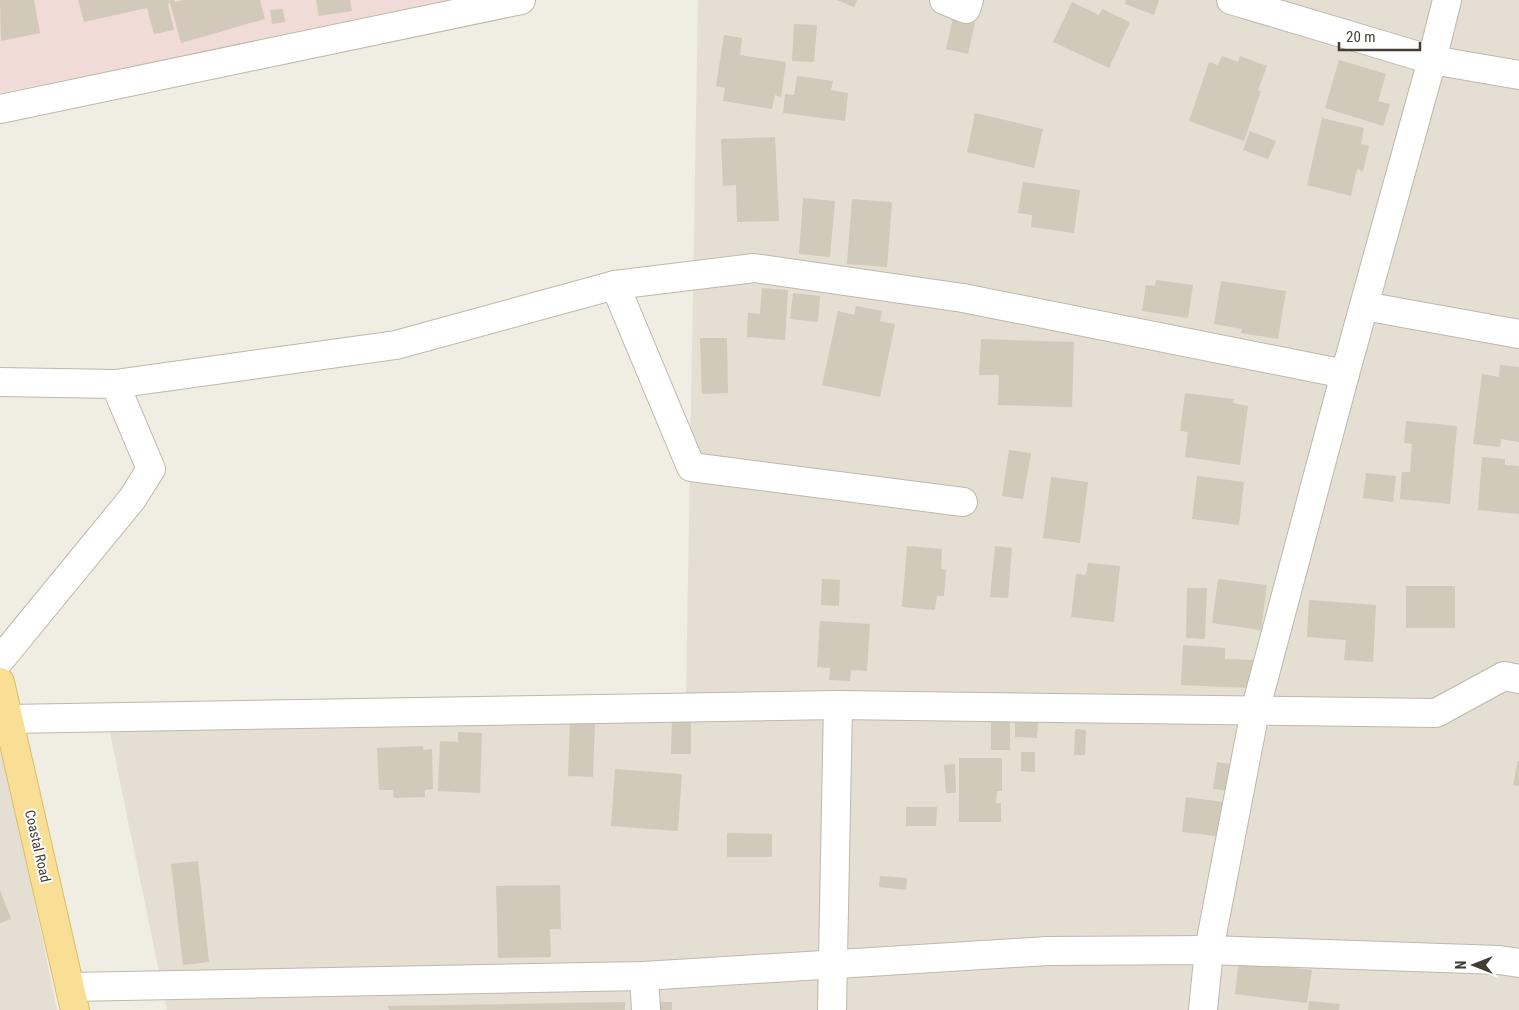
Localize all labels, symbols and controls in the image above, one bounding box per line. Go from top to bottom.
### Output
scale bar [1339,20,1420,52]
text: 20 m [1346,28,1376,46]
street label: Coastal Road [22,808,54,884]
north arrow [1449,940,1499,990]
text: N [1453,961,1469,969]

